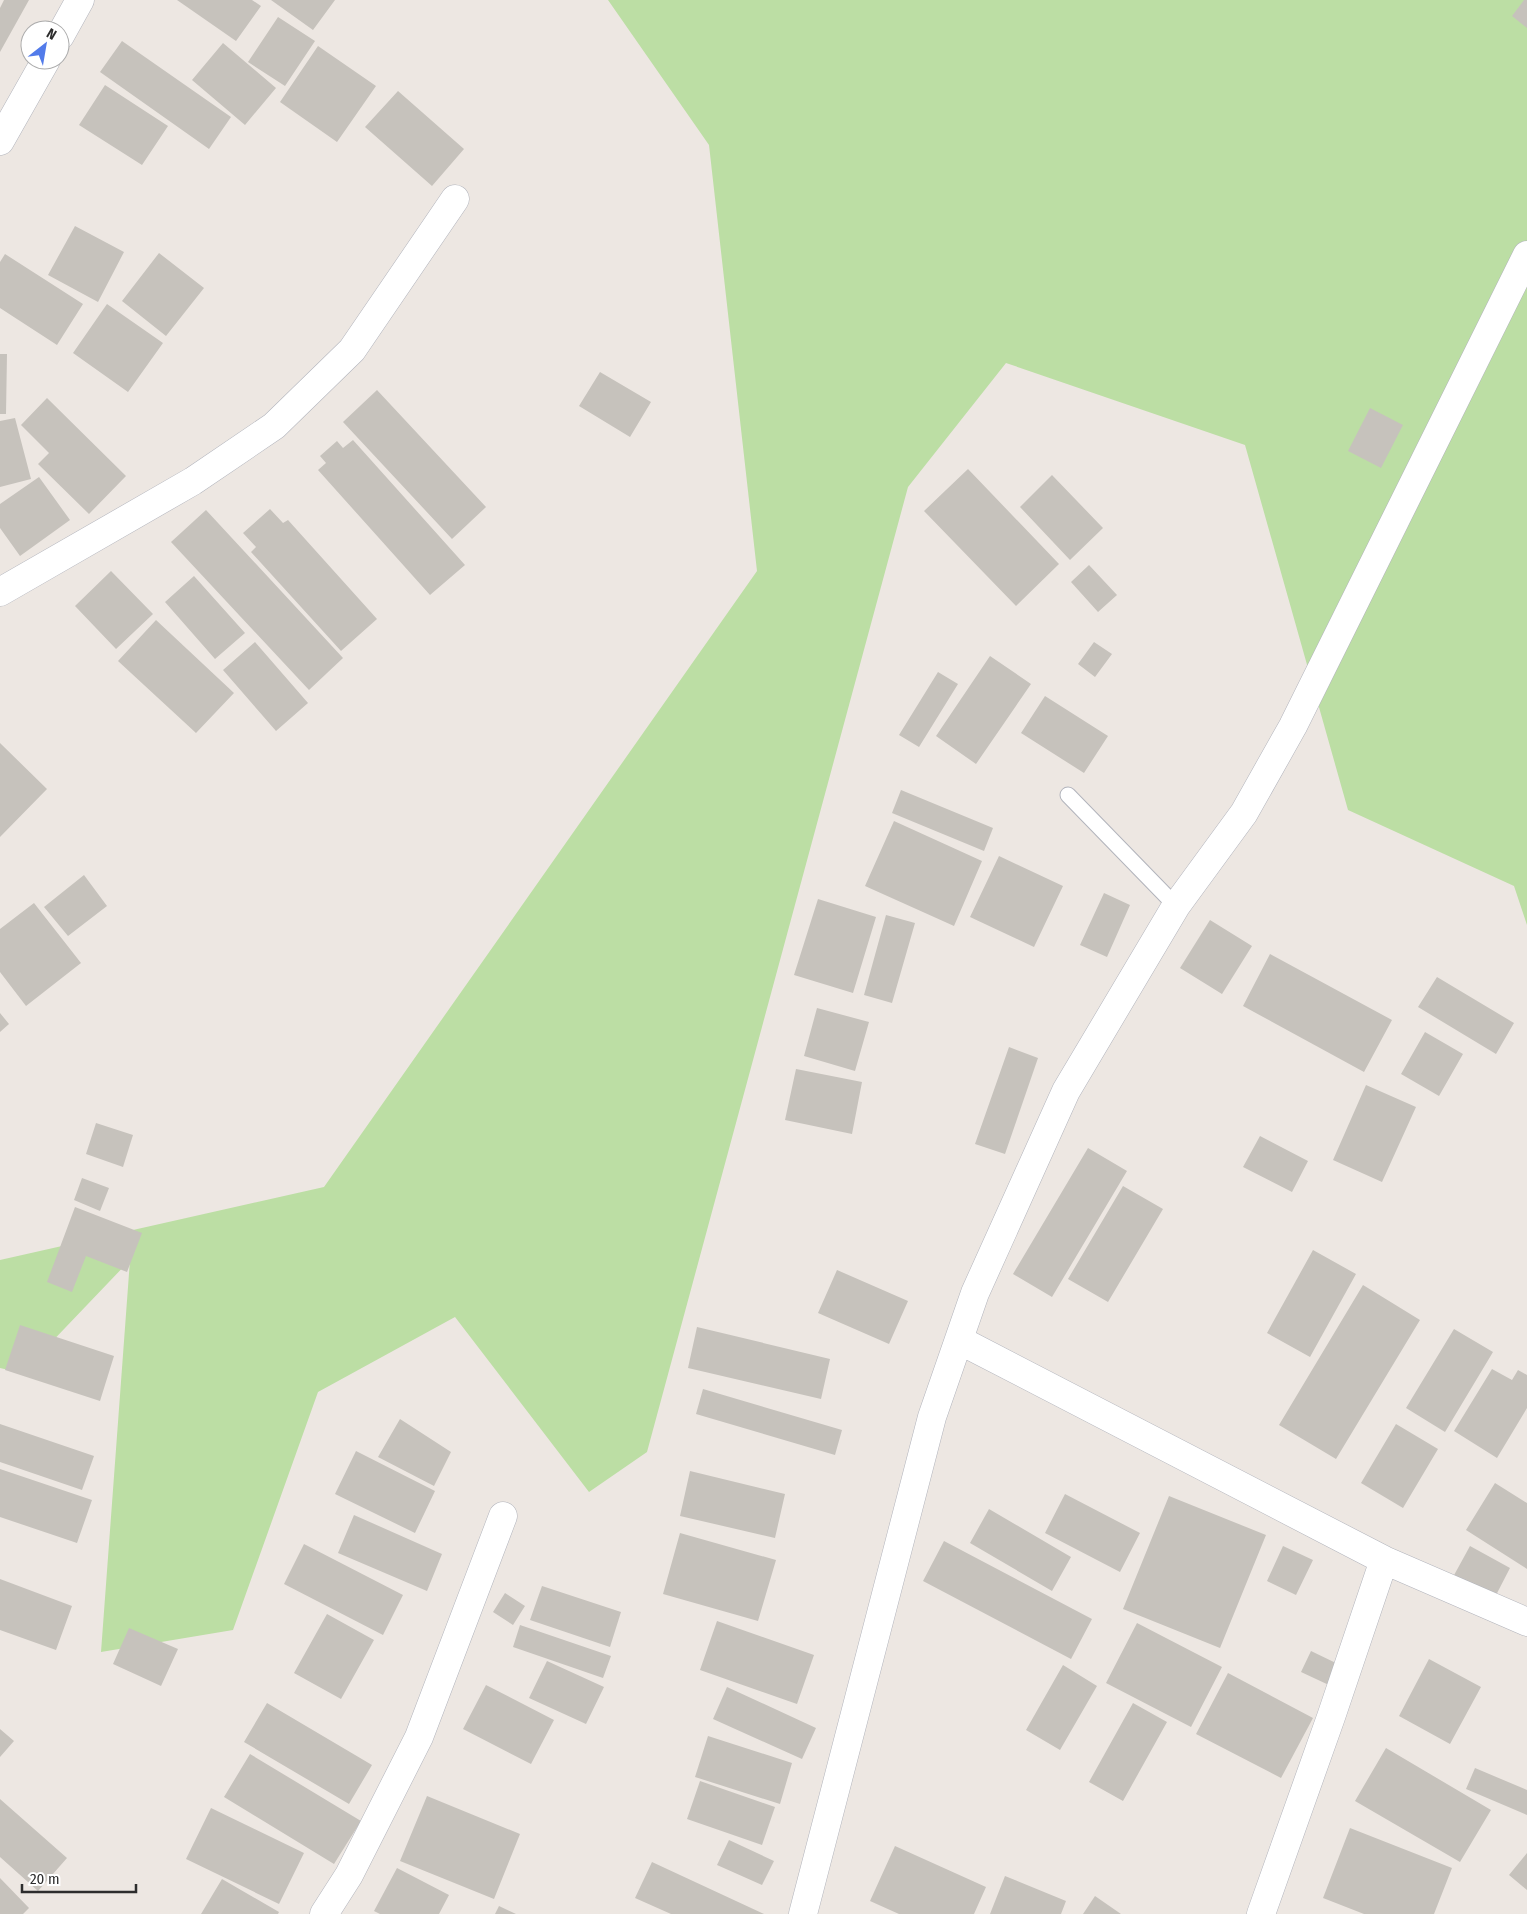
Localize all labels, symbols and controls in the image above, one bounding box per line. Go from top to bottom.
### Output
north arrow [20,20,70,70]
text: N [43,25,59,44]
scale bar [22,1862,136,1894]
text: 20 m [30,1870,60,1888]

